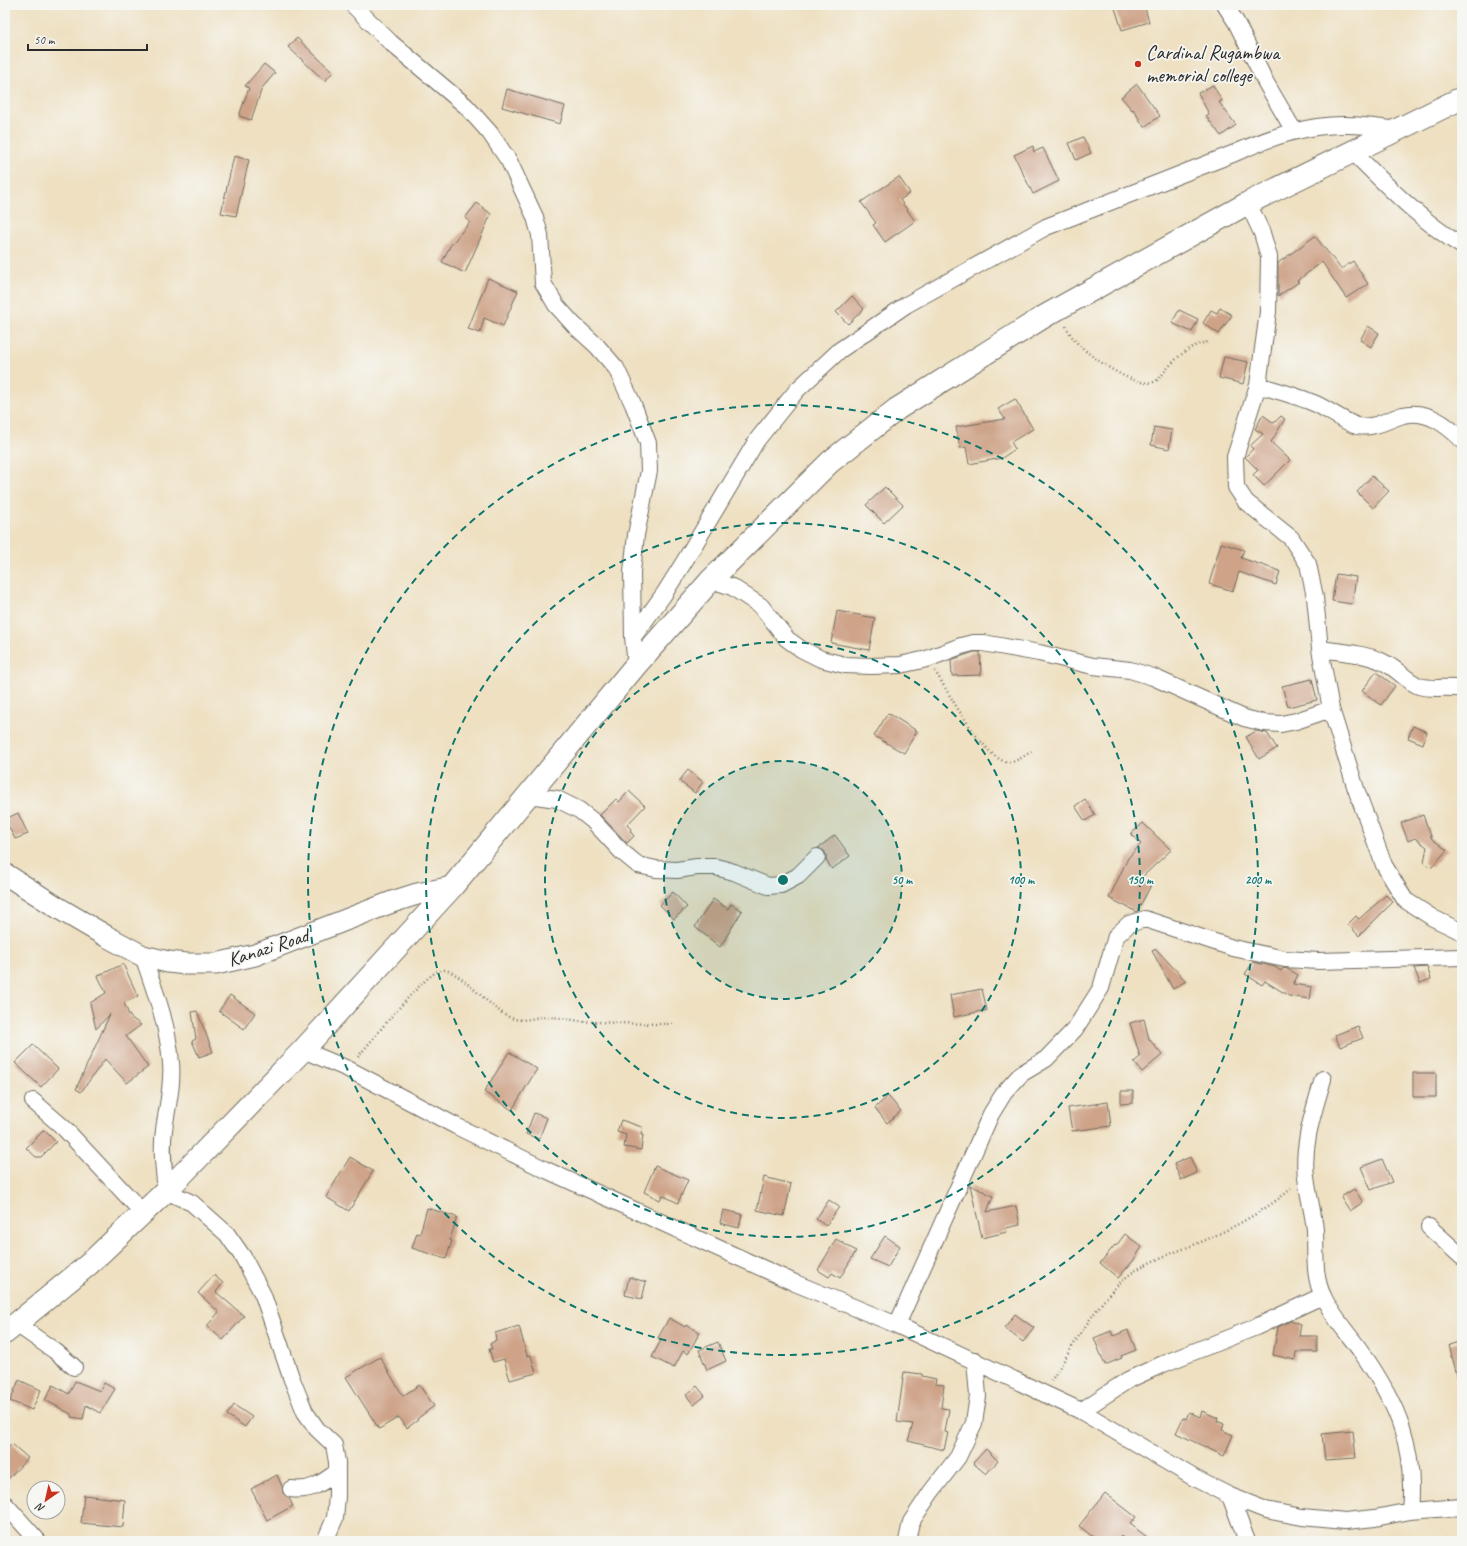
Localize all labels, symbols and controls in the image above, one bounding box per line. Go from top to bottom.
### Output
scale bar [28,26,147,52]
text: 50 m [34,32,56,48]
place label: Cardinal Rugambwa memorial college [1146,40,1281,88]
marker: Cardinal Rugambwa memorial college [1133,59,1143,69]
text: 50 m [892,872,913,888]
text: 100 m [1008,872,1035,888]
text: 150 m [1127,872,1154,888]
text: 200 m [1245,872,1272,888]
centre of rings [776,873,790,887]
street label: Kanazi Road [225,922,315,972]
north arrow [26,1480,66,1520]
text: N [32,1499,47,1516]

